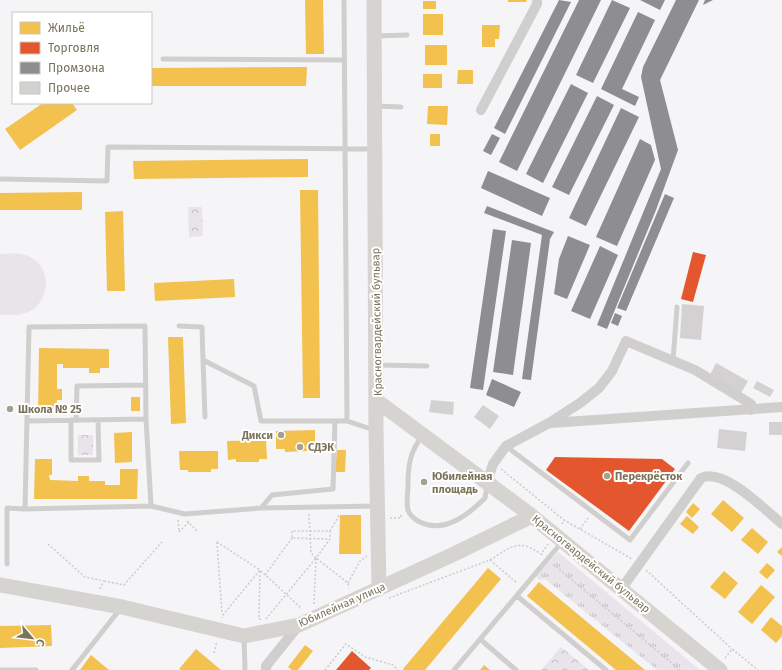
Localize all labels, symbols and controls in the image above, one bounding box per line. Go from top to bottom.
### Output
legend [12,12,152,104]
text: Жильё [48,21,85,35]
text: Торговля [48,41,100,55]
text: Промзона [48,61,105,75]
text: Прочее [48,81,90,95]
street label: Красногвардейский бульвар [369,248,385,396]
place label: Школа № 25 [18,403,82,416]
marker: Школа № 25 [5,404,15,414]
place label: Дикси [241,429,273,442]
marker: Дикси [276,430,286,440]
place label: СДЭК [308,441,334,454]
marker: СДЭК [295,442,305,452]
place label: Юбилейная площадь [432,470,493,496]
place label: Перекрёсток [615,470,683,483]
marker: Перекрёсток [602,471,612,481]
marker: Юбилейная площадь [419,477,429,487]
street label: Красногвардейский бульвар [529,512,653,616]
street label: Юбилейная улица [296,580,388,630]
north arrow [12,618,52,658]
text: С [33,637,48,649]

